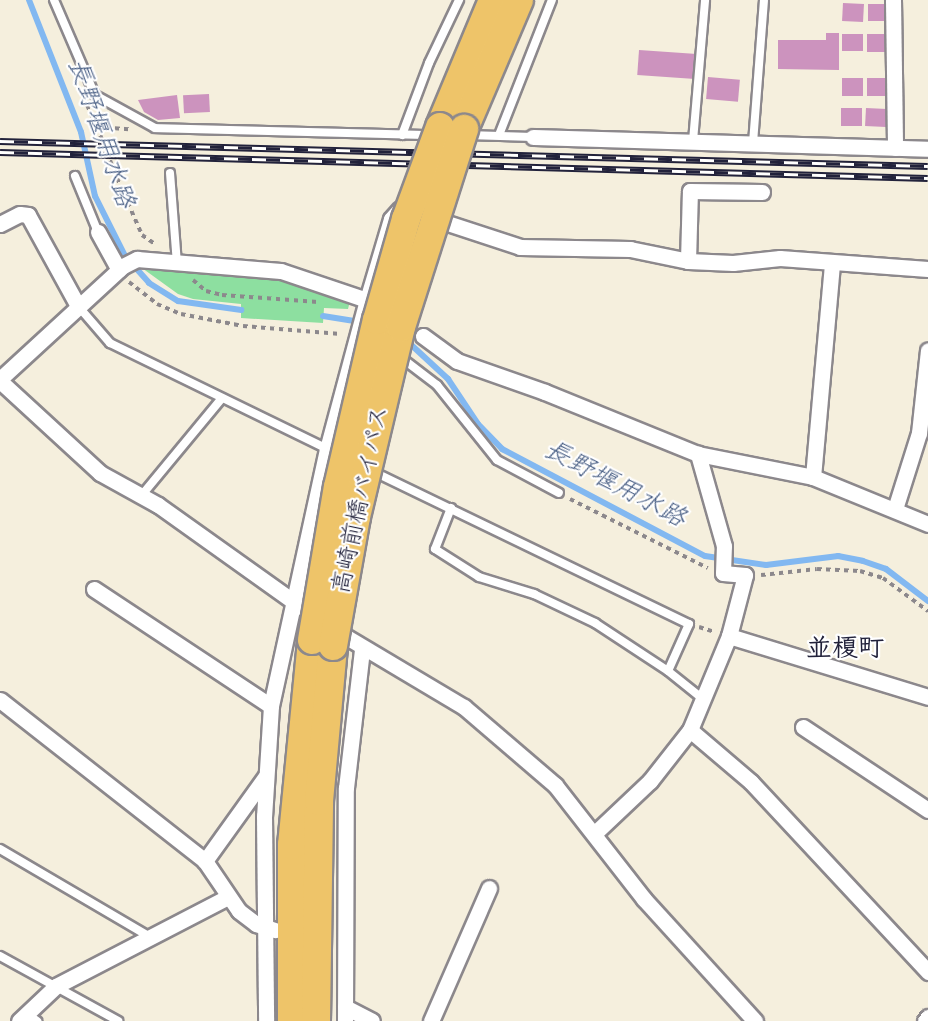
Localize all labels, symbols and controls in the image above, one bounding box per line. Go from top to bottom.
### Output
water label: 長野堰用水路 [59,55,139,213]
street label: 高崎前橋バイパス [328,403,396,597]
water label: 長野堰用水路 [538,436,690,536]
district label: 並榎町 [806,635,884,667]

